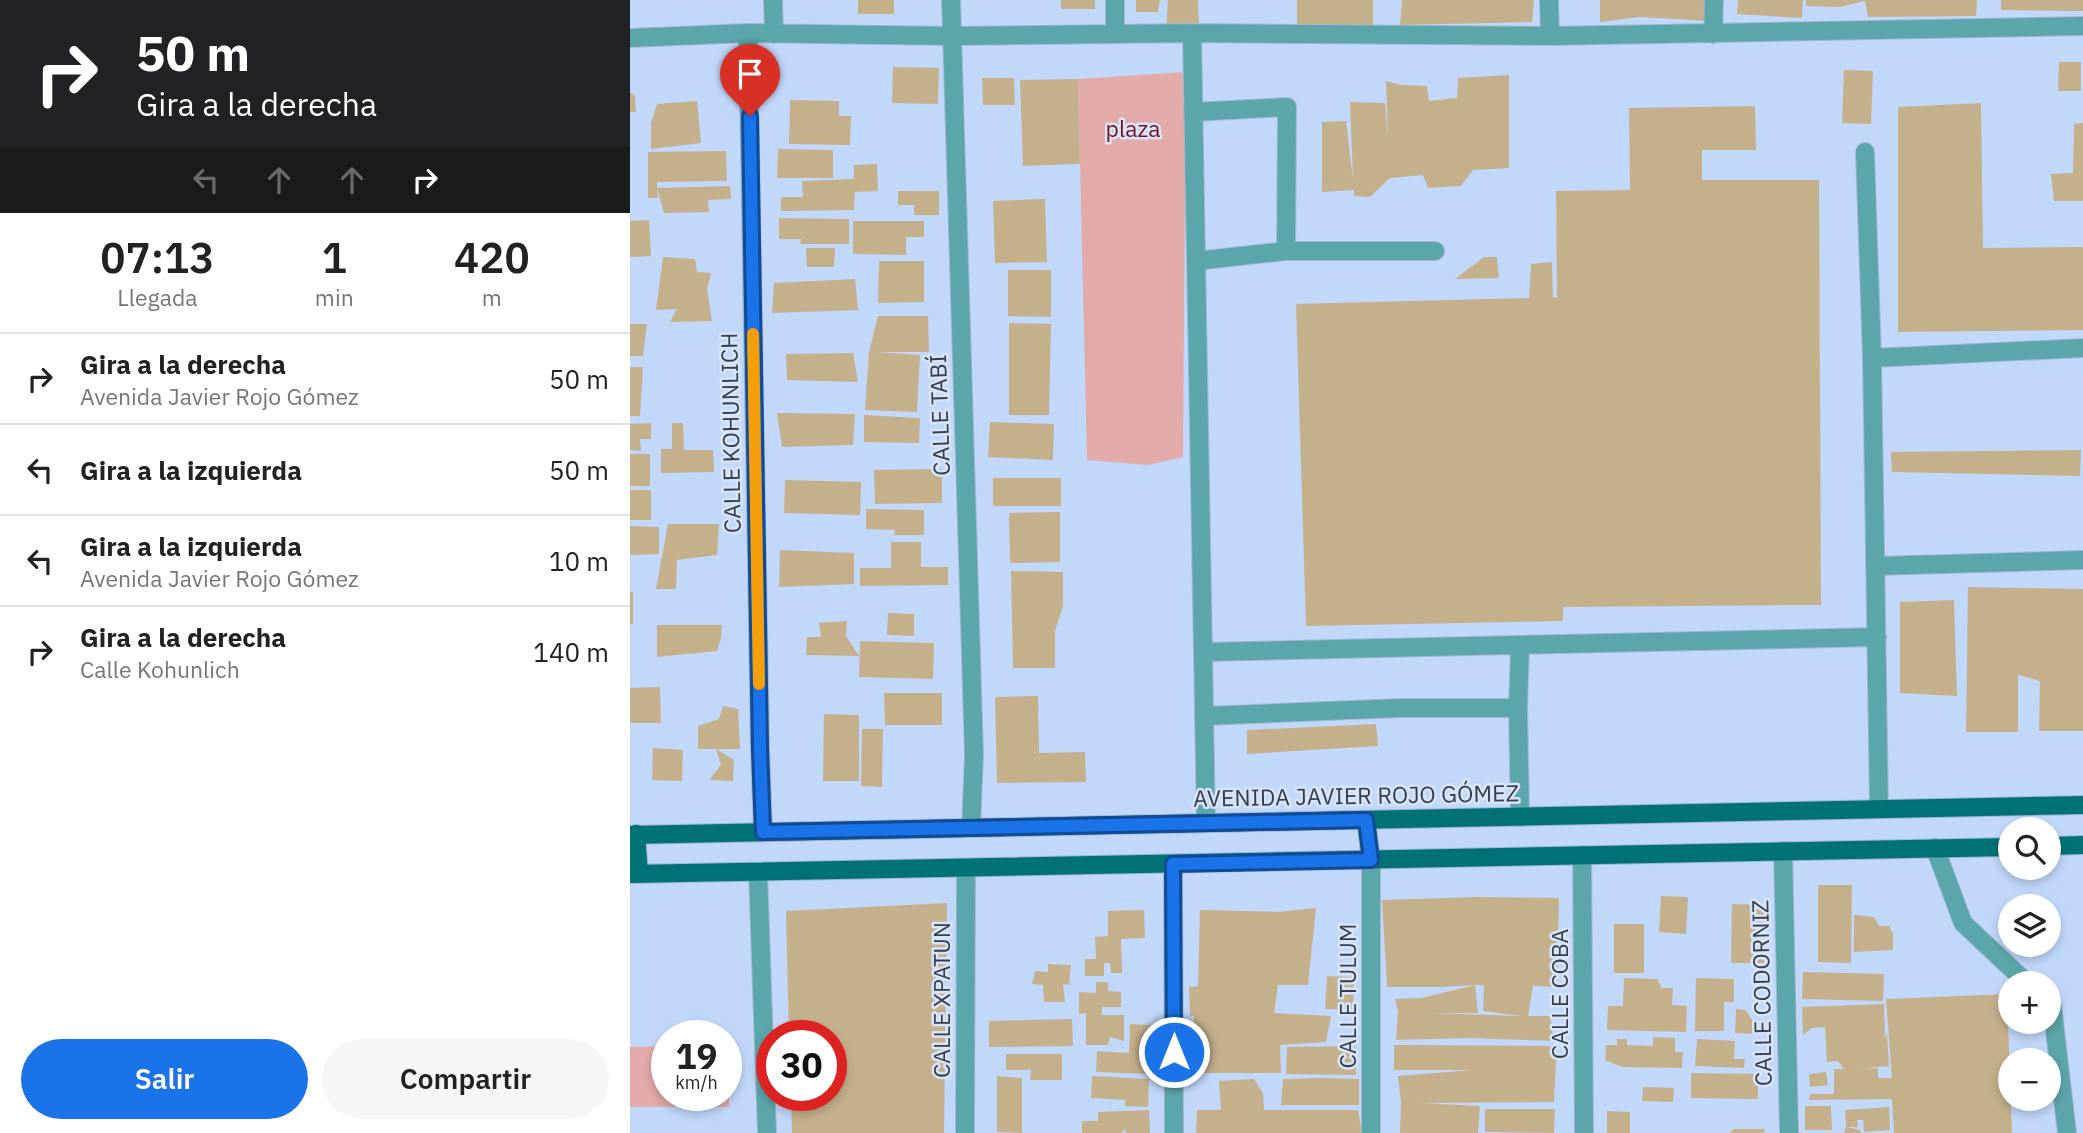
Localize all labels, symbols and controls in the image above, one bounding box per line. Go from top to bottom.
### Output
text: 50 m [136,21,250,84]
icon: right [21,28,112,119]
pin [720,44,780,116]
icon: arrive [731,55,769,93]
text: Gira a la derecha [136,83,377,125]
park label: plaza [1106,113,1160,143]
icon: left [187,161,225,199]
icon: ahead [260,161,298,199]
icon: ahead [333,161,371,199]
icon: right [406,161,444,199]
text: 07:13 [100,230,215,285]
text: 1 [322,230,347,285]
text: 420 [454,230,530,285]
text: Llegada [117,282,198,312]
text: min [315,282,354,312]
text: m [482,282,502,312]
street label: CALLE KOHUNLICH [713,332,747,534]
text: Gira a la derecha [80,347,286,381]
street label: CALLE TABÍ [922,354,956,476]
icon: right [21,360,59,398]
text: 50 m [549,362,609,396]
text: Avenida Javier Rojo Gómez [80,381,359,411]
icon: left [21,451,59,489]
text: Gira a la izquierda [80,453,302,487]
text: 50 m [549,453,609,487]
text: Gira a la izquierda [80,529,302,563]
icon: left [21,542,59,580]
text: 10 m [549,544,609,578]
text: Avenida Javier Rojo Gómez [80,563,359,593]
text: Gira a la derecha [80,620,286,654]
icon: right [21,633,59,671]
text: 140 m [533,635,609,669]
text: Calle Kohunlich [80,654,240,684]
street label: AVENIDA JAVIER ROJO GÓMEZ [1193,777,1519,813]
map controls [1998,817,2061,1111]
button: search [1998,817,2061,880]
button: layers [1998,894,2061,957]
street label: CALLE CODORNIZ [1744,900,1778,1086]
street label: CALLE XPATUN [926,922,956,1078]
street label: CALLE TULUM [1332,924,1362,1068]
street label: CALLE COBA [1544,928,1574,1059]
button: + [1998,971,2061,1034]
position arrow [1137,1015,1211,1089]
speed limit sign: 30 [756,1020,847,1111]
text: 19 [675,1033,718,1079]
button: Salir [21,1039,308,1119]
button: Compartir [322,1039,609,1119]
button: − [1998,1048,2061,1111]
text: km/h [675,1071,718,1094]

